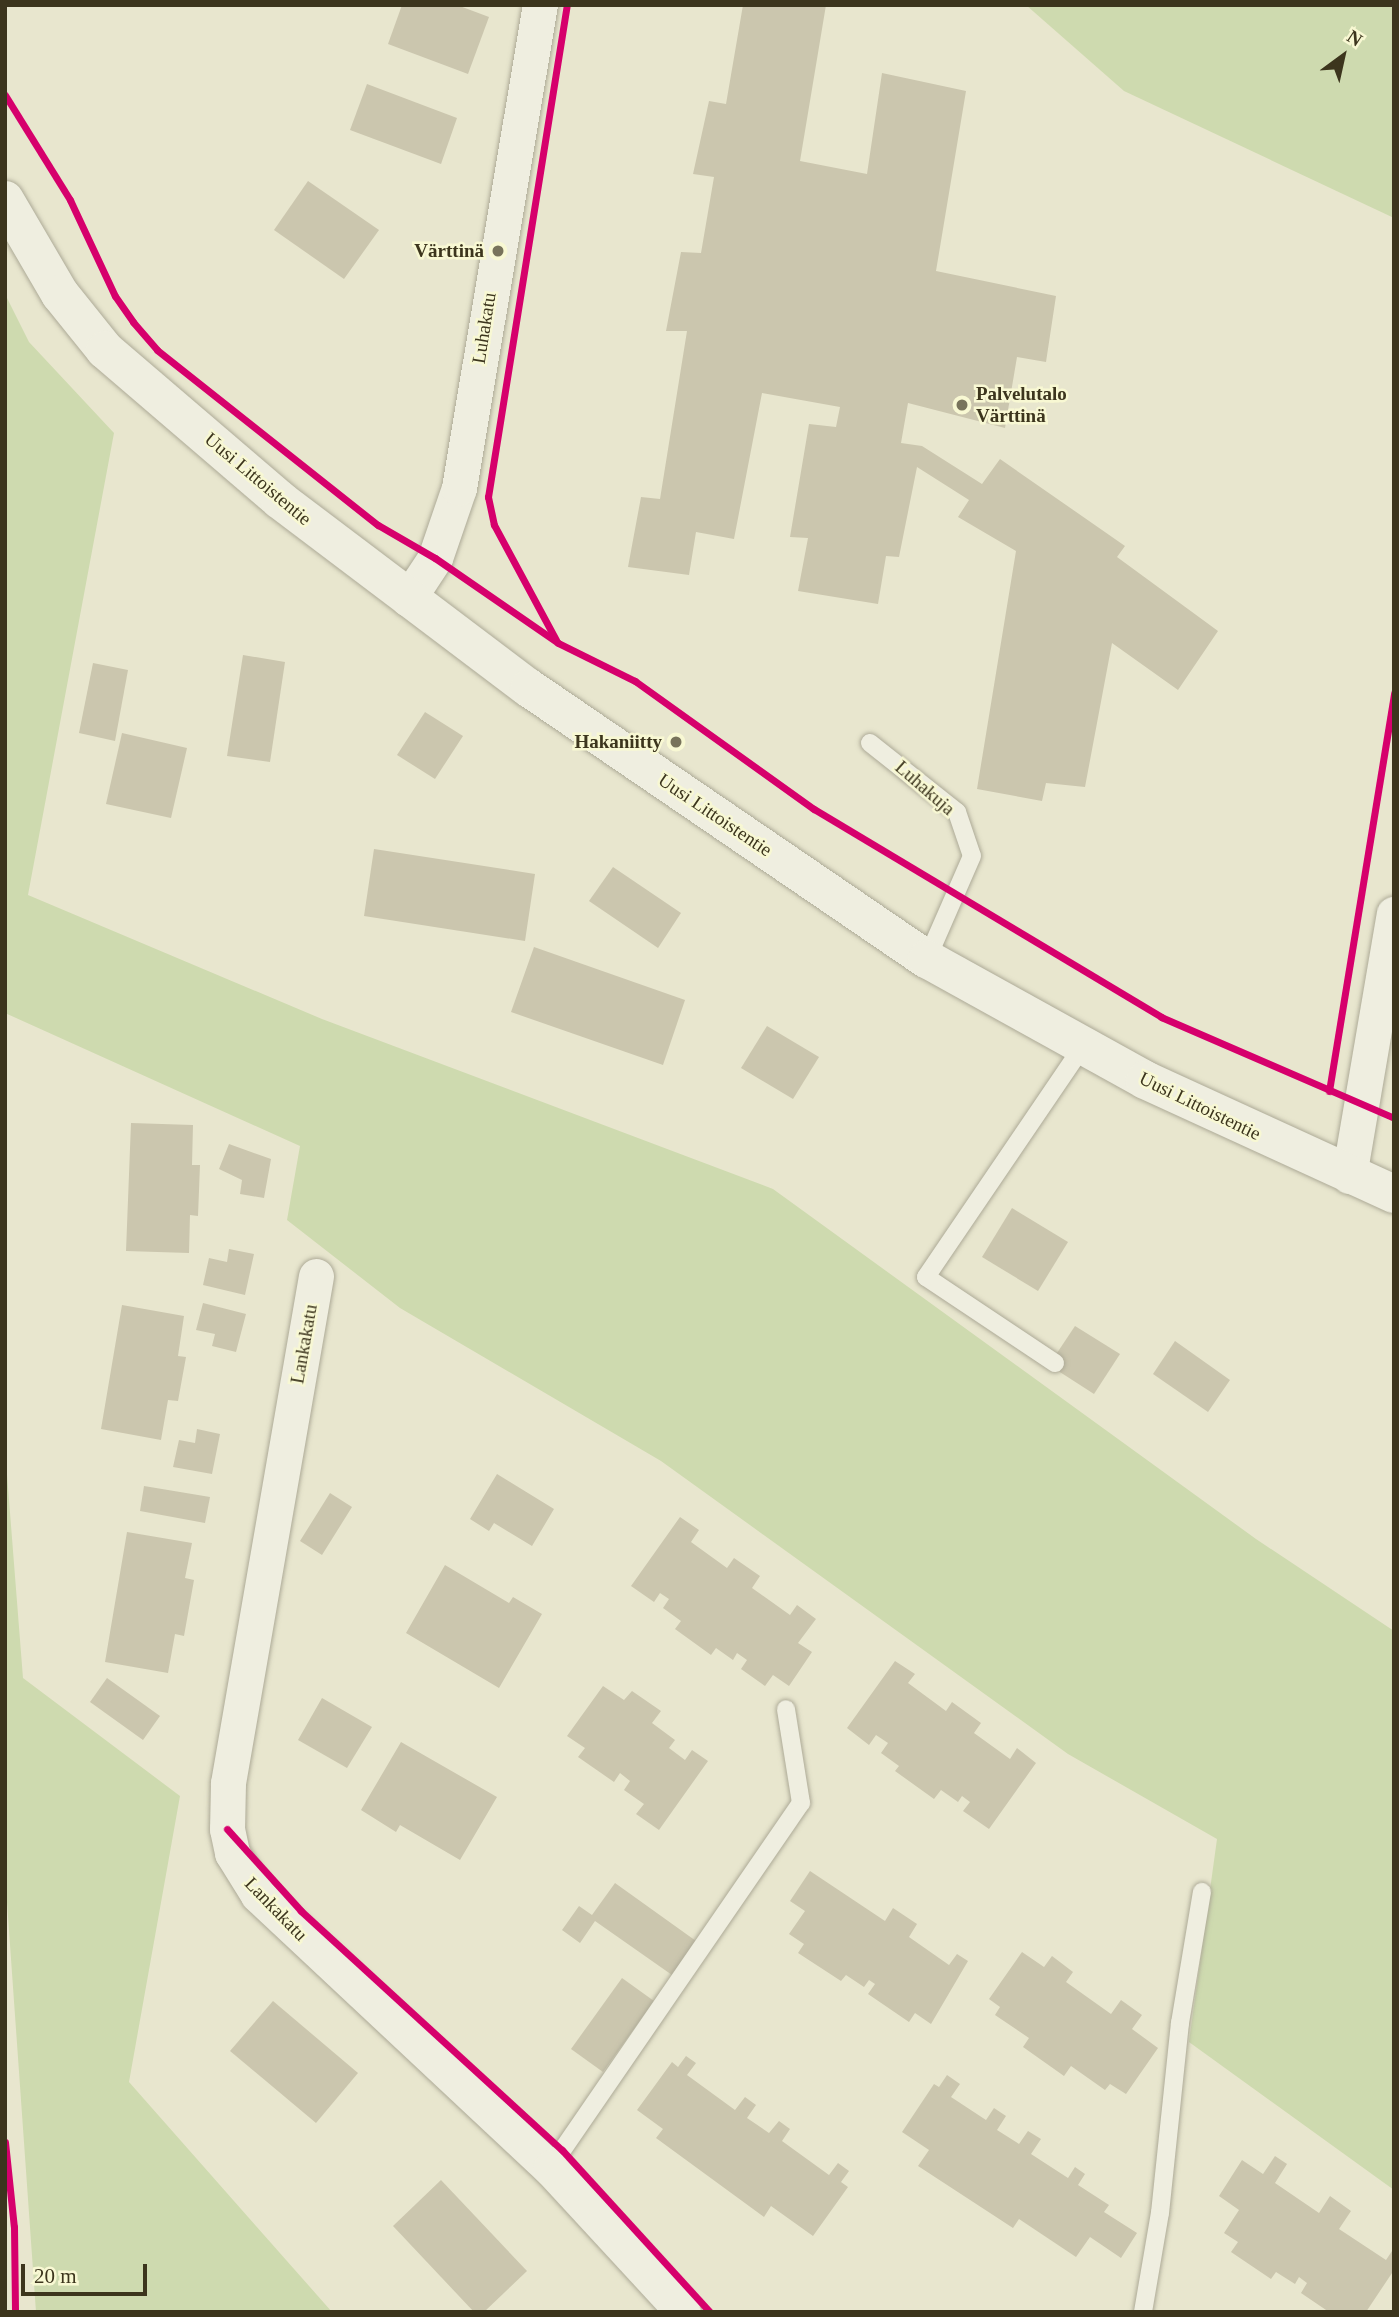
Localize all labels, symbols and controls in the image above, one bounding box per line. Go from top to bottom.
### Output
north arrow [1308,21,1378,91]
text: N [1343,25,1366,51]
place label: Värttinä [414,240,484,262]
marker: Värttinä [490,243,506,259]
street label: Luhakatu [467,291,501,365]
place label: Palvelutalo Värttinä [976,383,1067,427]
marker: Palvelutalo Värttinä [954,397,970,413]
street label: Uusi Littoistentie [200,428,316,530]
place label: Hakaniitty [574,731,662,753]
marker: Hakaniitty [668,734,684,750]
street label: Luhakuja [890,756,960,820]
street label: Uusi Littoistentie [654,769,776,861]
street label: Uusi Littoistentie [1135,1067,1265,1145]
street label: Lankakatu [286,1303,322,1385]
street label: Lankakatu [240,1872,312,1946]
scale bar [24,2250,150,2294]
text: 20 m [34,2264,77,2288]

